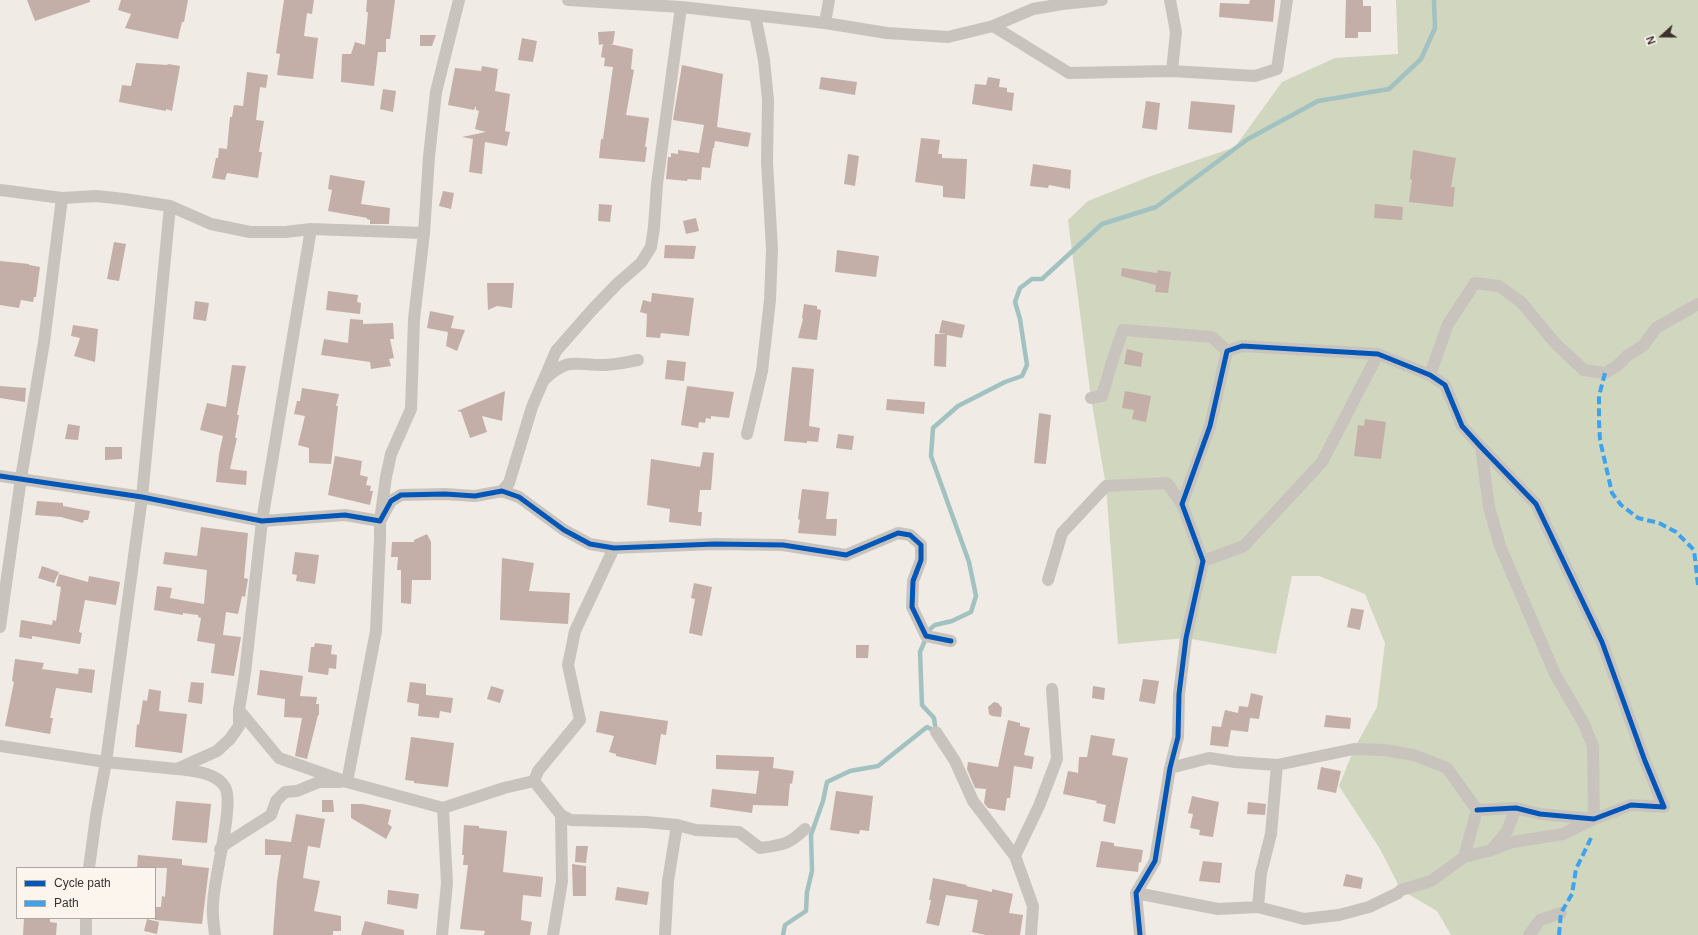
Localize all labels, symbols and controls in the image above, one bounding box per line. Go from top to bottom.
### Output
north arrow [1642,16,1682,56]
text: N [1644,34,1658,46]
legend [16,867,156,919]
text: Cycle path [54,876,111,890]
text: Path [54,896,79,910]

